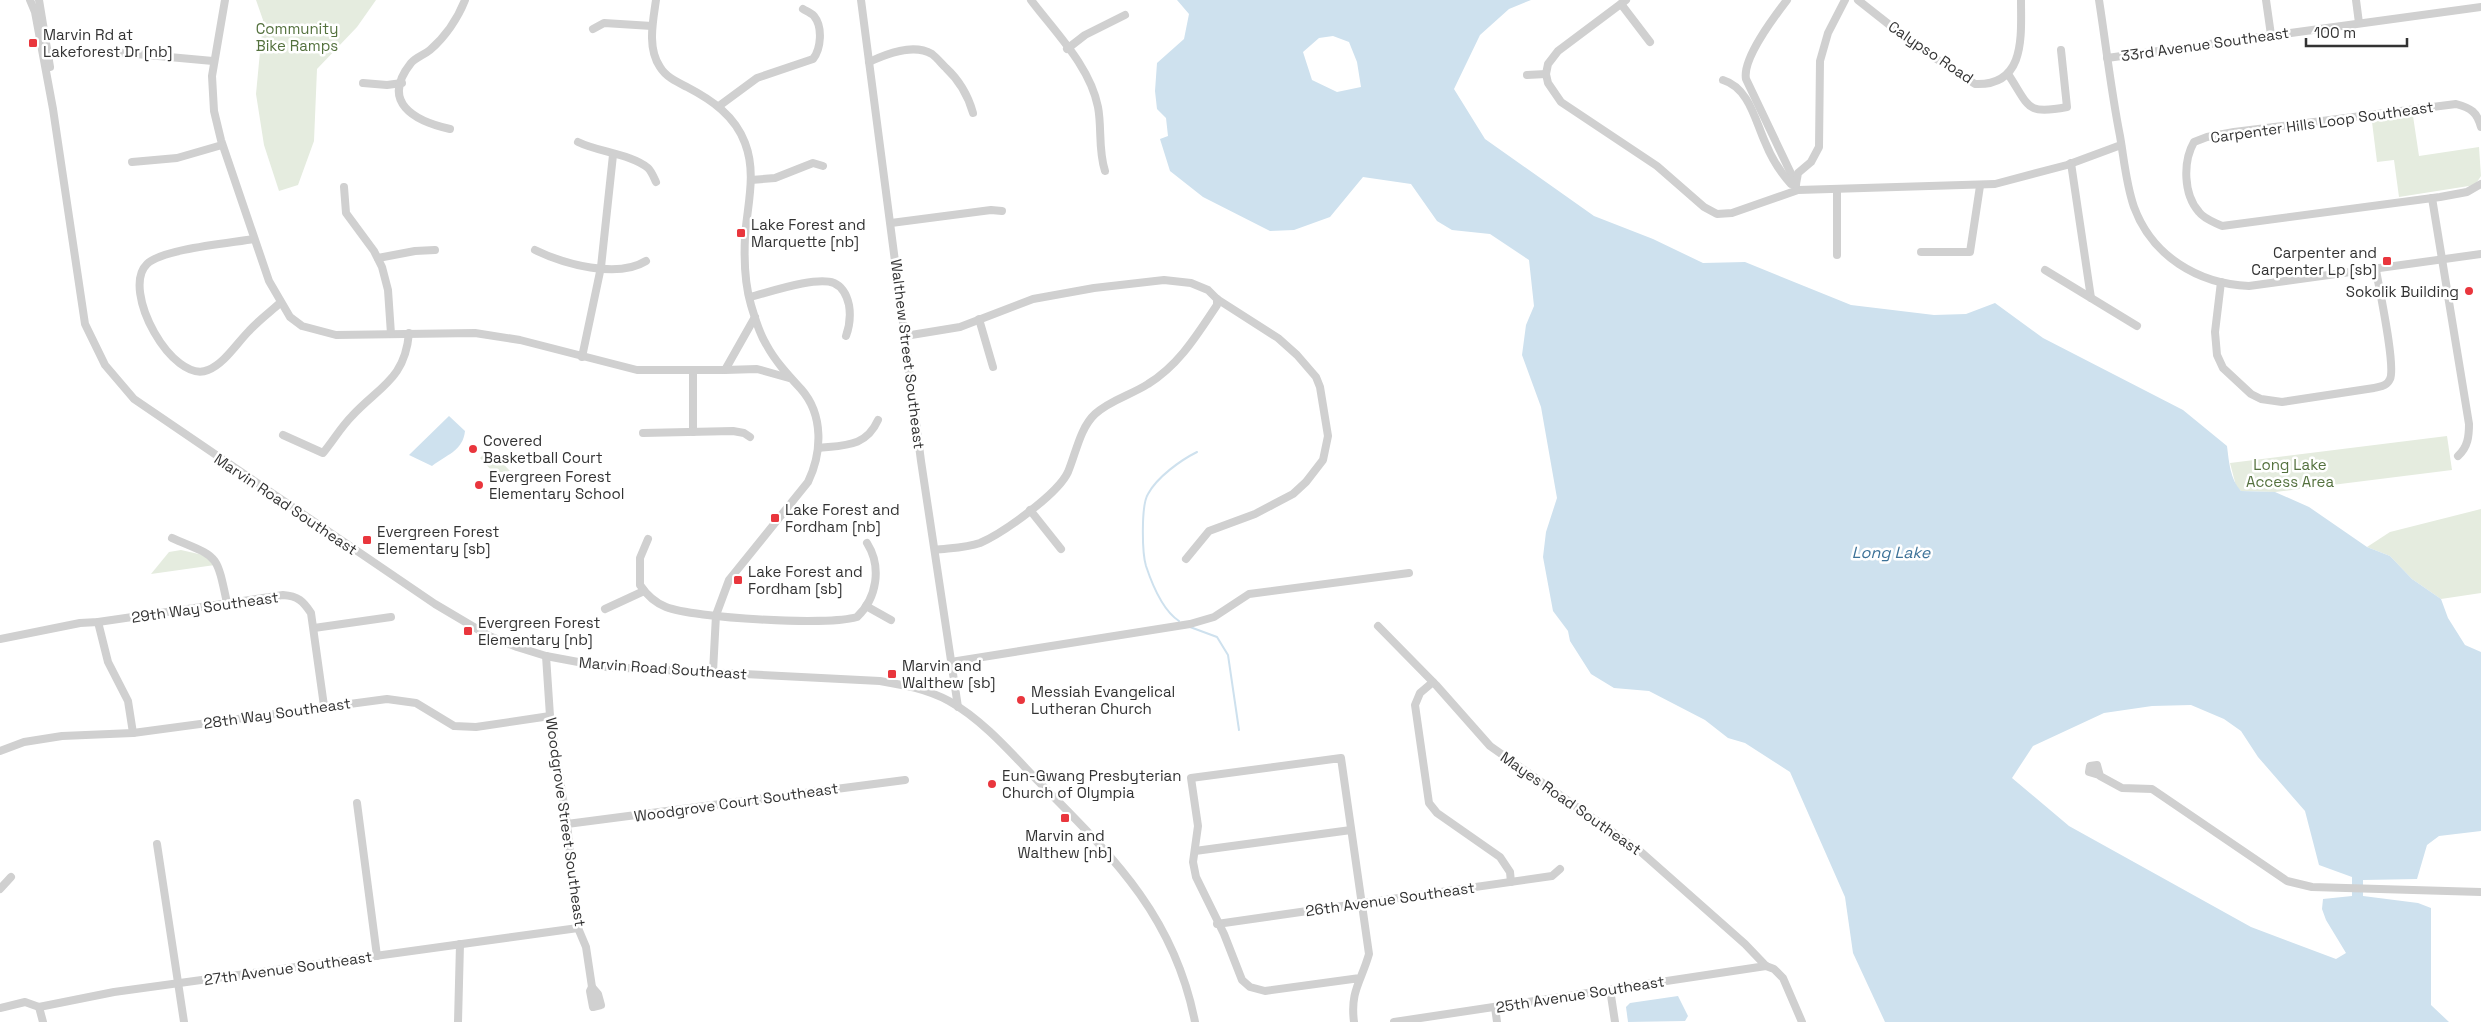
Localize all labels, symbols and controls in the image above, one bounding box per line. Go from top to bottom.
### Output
scale bar [2306,15,2407,47]
street label: Calypso Road [1885,17,1977,87]
park label: Community Bike Ramps [256,19,338,55]
street label: 33rd Avenue Southeast [2120,23,2290,65]
text: 100 m [2314,23,2356,42]
place label: Marvin Rd at Lakeforest Dr [nb] [43,25,173,62]
marker: Marvin Rd at Lakeforest Dr [nb] [27,37,39,49]
street label: Carpenter Hills Loop Southeast [2209,97,2435,147]
place label: Lake Forest and Marquette [nb] [751,215,866,252]
marker: Lake Forest and Marquette [nb] [735,227,747,239]
place label: Carpenter and Carpenter Lp [sb] [2251,243,2377,280]
marker: Carpenter and Carpenter Lp [sb] [2381,255,2393,267]
street label: Walthew Street Southeast [887,258,929,450]
place label: Sokolik Building [2346,282,2459,301]
marker: Sokolik Building [2463,285,2475,297]
place label: Covered Basketball Court [483,431,603,467]
marker: Covered Basketball Court [467,443,479,455]
street label: Marvin Road Southeast [211,449,361,559]
park label: Long Lake Access Area [2246,455,2334,491]
place label: Evergreen Forest Elementary School [489,467,625,503]
marker: Evergreen Forest Elementary School [473,479,485,491]
place label: Lake Forest and Fordham [nb] [785,500,900,537]
marker: Lake Forest and Fordham [nb] [769,512,781,524]
place label: Evergreen Forest Elementary [sb] [377,522,500,559]
marker: Evergreen Forest Elementary [sb] [361,534,373,546]
water label: Long Lake [1852,542,1931,563]
place label: Lake Forest and Fordham [sb] [748,562,863,599]
marker: Lake Forest and Fordham [sb] [732,574,744,586]
street label: 29th Way Southeast [130,587,280,627]
place label: Evergreen Forest Elementary [nb] [478,613,601,650]
marker: Evergreen Forest Elementary [nb] [462,625,474,637]
street label: Marvin Road Southeast [578,653,748,683]
place label: Marvin and Walthew [sb] [902,656,996,693]
marker: Marvin and Walthew [sb] [886,668,898,680]
place label: Messiah Evangelical Lutheran Church [1031,682,1175,718]
street label: 28th Way Southeast [202,693,352,733]
marker: Messiah Evangelical Lutheran Church [1015,694,1027,706]
street label: Woodgrove Street Southeast [542,716,590,928]
street label: Mayes Road Southeast [1497,747,1645,859]
place label: Eun-Gwang Presbyterian Church of Olympia [1002,766,1181,802]
street label: Woodgrove Court Southeast [633,778,839,826]
marker: Eun-Gwang Presbyterian Church of Olympia [986,778,998,790]
marker: Marvin and Walthew [nb] [1059,812,1071,824]
place label: Marvin and Walthew [nb] [1018,826,1112,863]
street label: 26th Avenue Southeast [1304,878,1476,920]
street label: 27th Avenue Southeast [203,947,373,989]
street label: 25th Avenue Southeast [1494,971,1666,1017]

